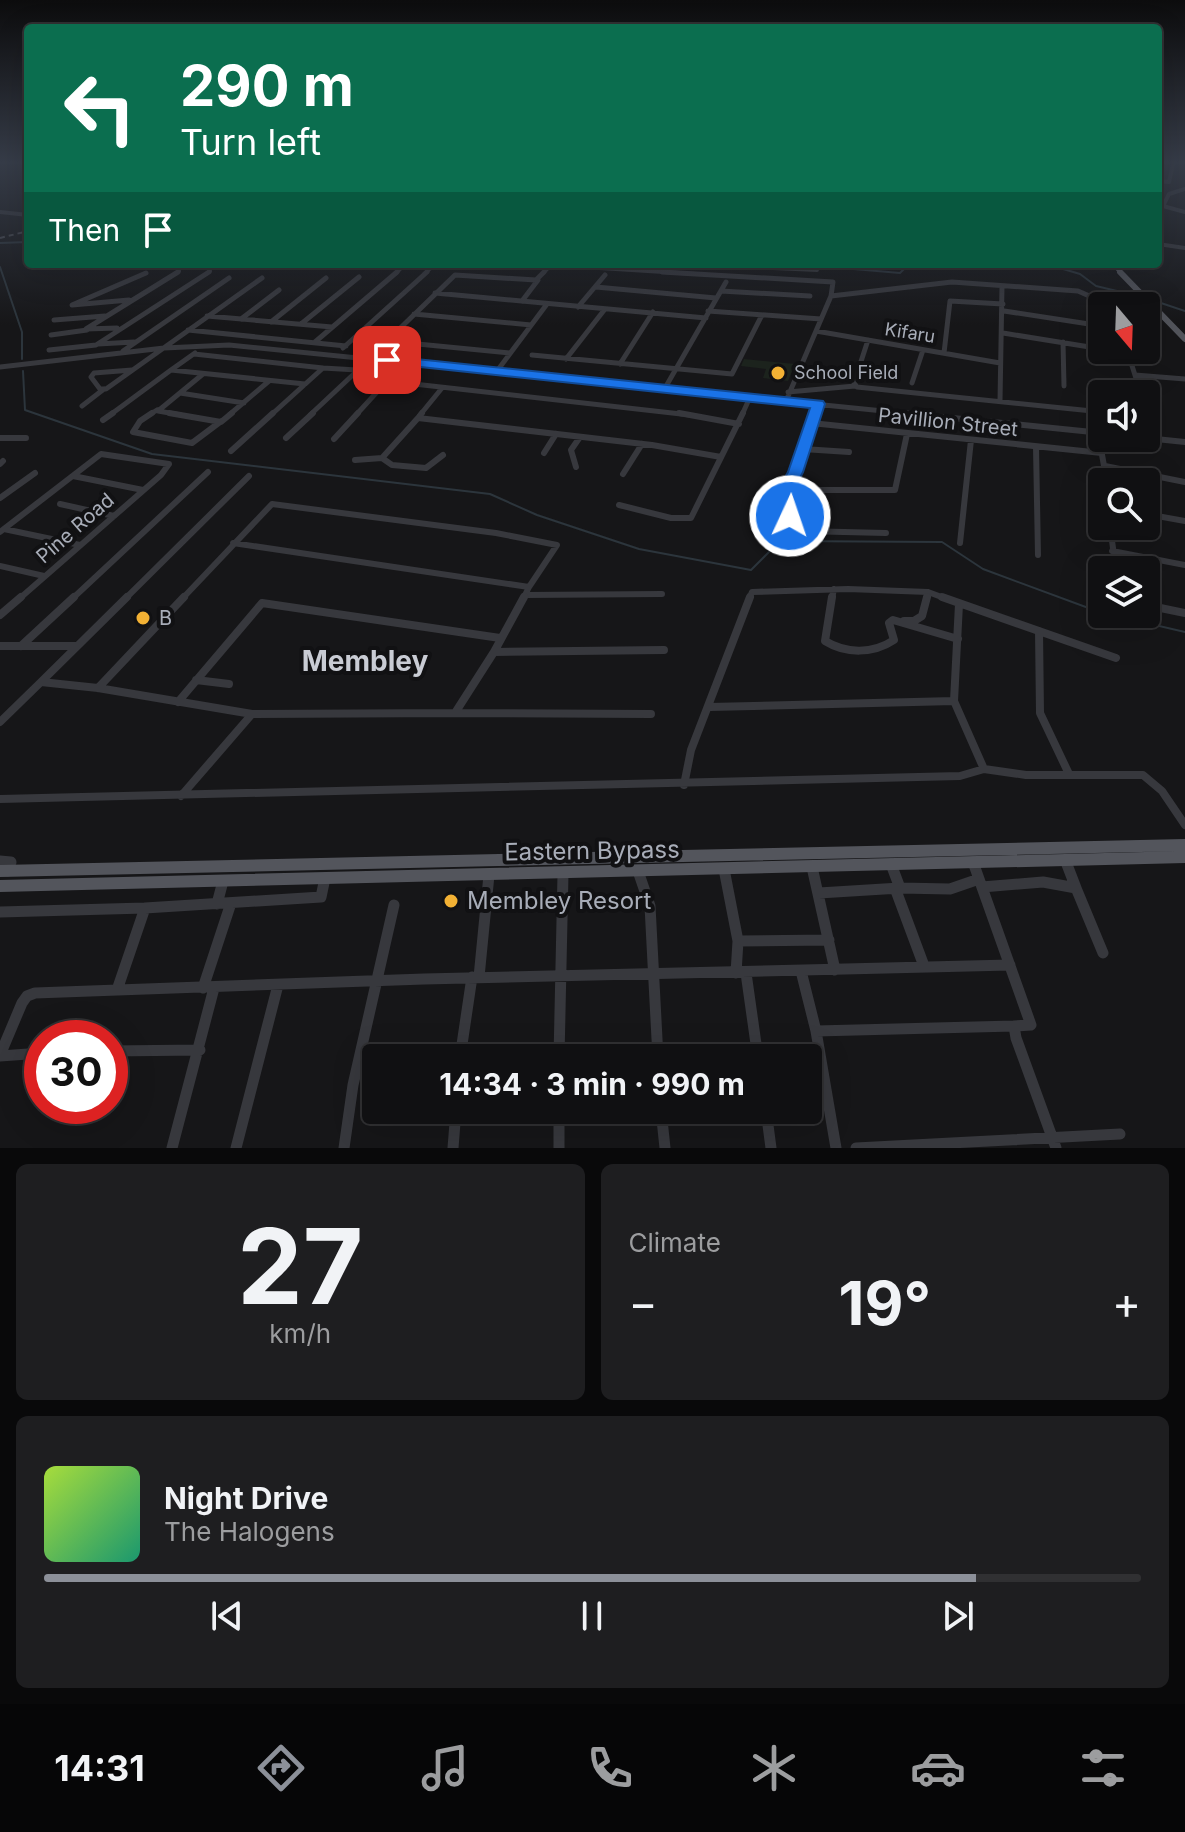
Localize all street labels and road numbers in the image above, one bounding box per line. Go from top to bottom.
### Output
street label: Kifaru [883,318,937,347]
street label: Pavillion Street [877,403,1019,441]
street label: Pine Road [31,488,119,568]
street label: Eastern Bypass [504,834,680,867]

